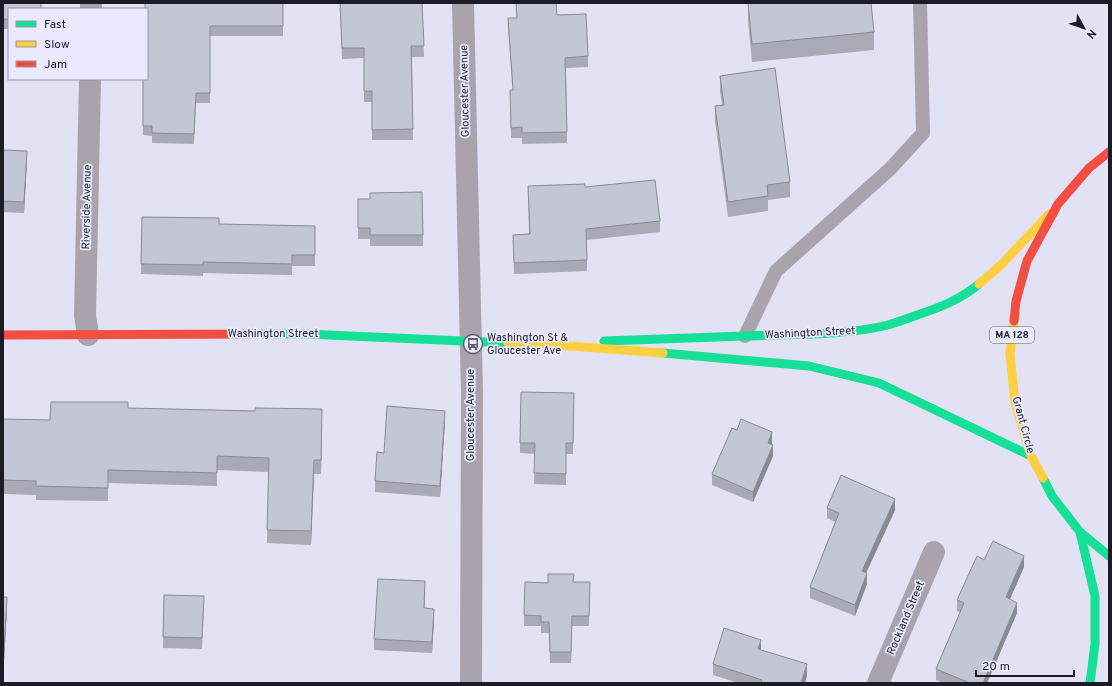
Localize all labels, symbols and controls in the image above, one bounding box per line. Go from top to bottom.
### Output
legend [8,8,148,80]
north arrow [1064,8,1104,48]
text: Fast [44,17,66,33]
text: N [1083,26,1099,41]
text: Slow [44,37,70,53]
street label: Gloucester Avenue [457,45,473,137]
text: Jam [44,57,67,73]
street label: Riverside Avenue [79,164,95,250]
street label: Washington Street [764,324,856,342]
street label: Washington Street [228,327,318,341]
road number: MA 128 [990,327,1034,343]
place label: Washington St & Gloucester Ave [487,331,569,358]
bus stop icon: Washington St & Gloucester Ave [462,333,484,355]
street label: Gloucester Avenue [464,369,478,461]
street label: Grant Circle [1009,395,1037,455]
street label: Rockland Street [884,579,928,657]
scale bar [976,652,1074,678]
text: 20 m [982,659,1010,675]

